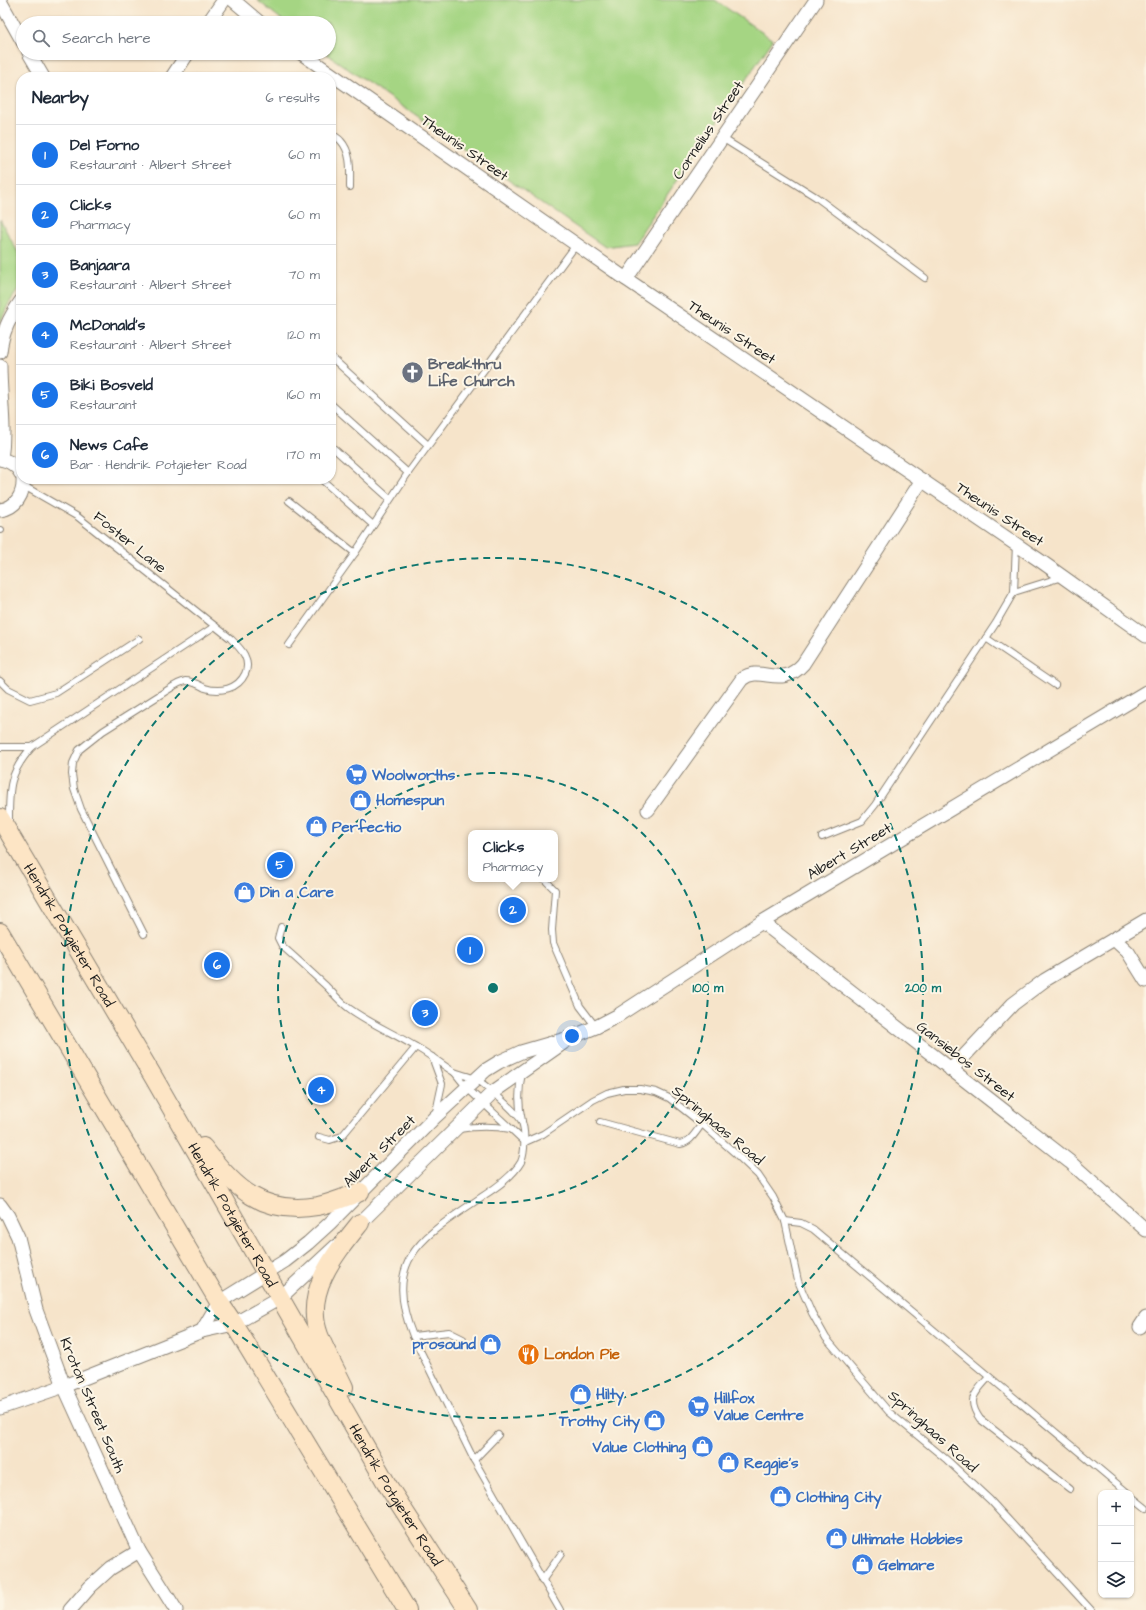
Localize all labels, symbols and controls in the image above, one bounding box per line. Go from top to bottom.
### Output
search box [16,16,336,60]
icon: search [30,27,52,49]
text: Search here [62,28,151,49]
street label: Cornelius Street [668,77,749,184]
text: Nearby [32,86,89,110]
text: 6 results [265,89,320,107]
street label: Theunis Street [417,111,513,186]
text: Del Forno [70,135,139,156]
text: 1 [44,146,46,164]
text: 60 m [288,146,320,164]
text: Restaurant · Albert Street [70,156,232,174]
text: Clicks [70,195,111,216]
text: 2 [41,206,49,224]
text: 60 m [288,206,320,224]
text: Pharmacy [70,216,131,234]
text: Banjaara [70,255,130,276]
text: 3 [42,266,48,284]
text: 70 m [288,266,320,284]
text: Restaurant · Albert Street [70,276,232,294]
street label: Theunis Street [684,295,780,370]
text: McDonald's [70,315,145,336]
text: 4 [41,326,49,344]
text: 120 m [287,326,320,344]
text: Restaurant · Albert Street [70,336,232,354]
place label: Breakthru Life Church [428,354,515,392]
church icon: Breakthru Life Church [399,360,425,386]
text: Biki Bosveld [70,375,153,396]
text: 5 [40,386,50,404]
text: 160 m [287,386,320,404]
text: Restaurant [70,396,137,414]
text: News Cafe [70,435,148,456]
text: 6 [41,446,49,464]
text: 170 m [287,446,320,464]
text: Bar · Hendrik Potgieter Road [70,456,247,474]
street label: Theunis Street [952,477,1048,552]
street label: Foster Lane [89,506,171,578]
supermarket icon: Woolworths [344,762,370,788]
place label: Woolworths [371,765,456,786]
shop icon: Homespun [347,787,373,813]
place label: Homespun [376,790,445,811]
shop icon: Perfectio [304,814,330,840]
place label: Perfectio [332,817,402,838]
street label: Albert Street [803,818,895,885]
popup [468,830,558,882]
text: Clicks [483,837,524,858]
pin: 5 [267,850,293,880]
text: Pharmacy [483,858,543,876]
street label: Hendrik Potgieter Road [18,860,120,1011]
shop icon: Din a Care [231,879,257,905]
place label: Din a Care [260,882,334,903]
pin: 2 [500,895,526,925]
pin: 1 [457,935,483,965]
pin: 6 [204,950,230,980]
text: 100 m [693,980,724,997]
text: 200 m [904,980,942,997]
centre of rings [486,981,500,995]
pin: 3 [412,998,438,1028]
street label: Gansiebos Street [912,1016,1019,1107]
your location [562,1026,582,1046]
pin: 4 [308,1075,334,1105]
street label: Springhaas Road [666,1081,768,1171]
street label: Albert Street [338,1110,420,1192]
street label: Hendrik Potgieter Road [182,1139,282,1292]
shop icon: prosound [478,1331,504,1357]
street label: Kroton Street South [54,1334,131,1477]
place label: prosound [412,1334,476,1355]
restaurant icon: London Pie [515,1341,541,1367]
place label: London Pie [544,1344,620,1365]
shop icon: Hilty [568,1381,594,1407]
place label: Hilty [596,1384,625,1406]
street label: Springhaas Road [882,1385,982,1478]
place label: Hillfox Value Centre [713,1388,804,1426]
supermarket icon: Hillfox Value Centre [686,1394,712,1420]
shop icon: Trothy City [642,1408,668,1434]
place label: Trothy City [558,1411,641,1433]
street label: Hendrik Potgieter Road [344,1420,447,1571]
shop icon: Value Clothing [689,1434,715,1460]
place label: Value Clothing [591,1437,686,1460]
shop icon: Reggie's [716,1450,742,1476]
place label: Reggie's [744,1453,799,1476]
shop icon: Clothing City [768,1484,794,1510]
place label: Clothing City [796,1487,882,1510]
map controls [1098,1490,1134,1598]
button: + [1098,1490,1134,1526]
shop icon: Ultimate Hobbies [824,1526,850,1552]
button: − [1098,1526,1134,1562]
place label: Ultimate Hobbies [852,1529,963,1550]
shop icon: Gelmare [850,1552,876,1578]
place label: Gelmare [878,1555,935,1576]
button: layers [1098,1562,1134,1598]

